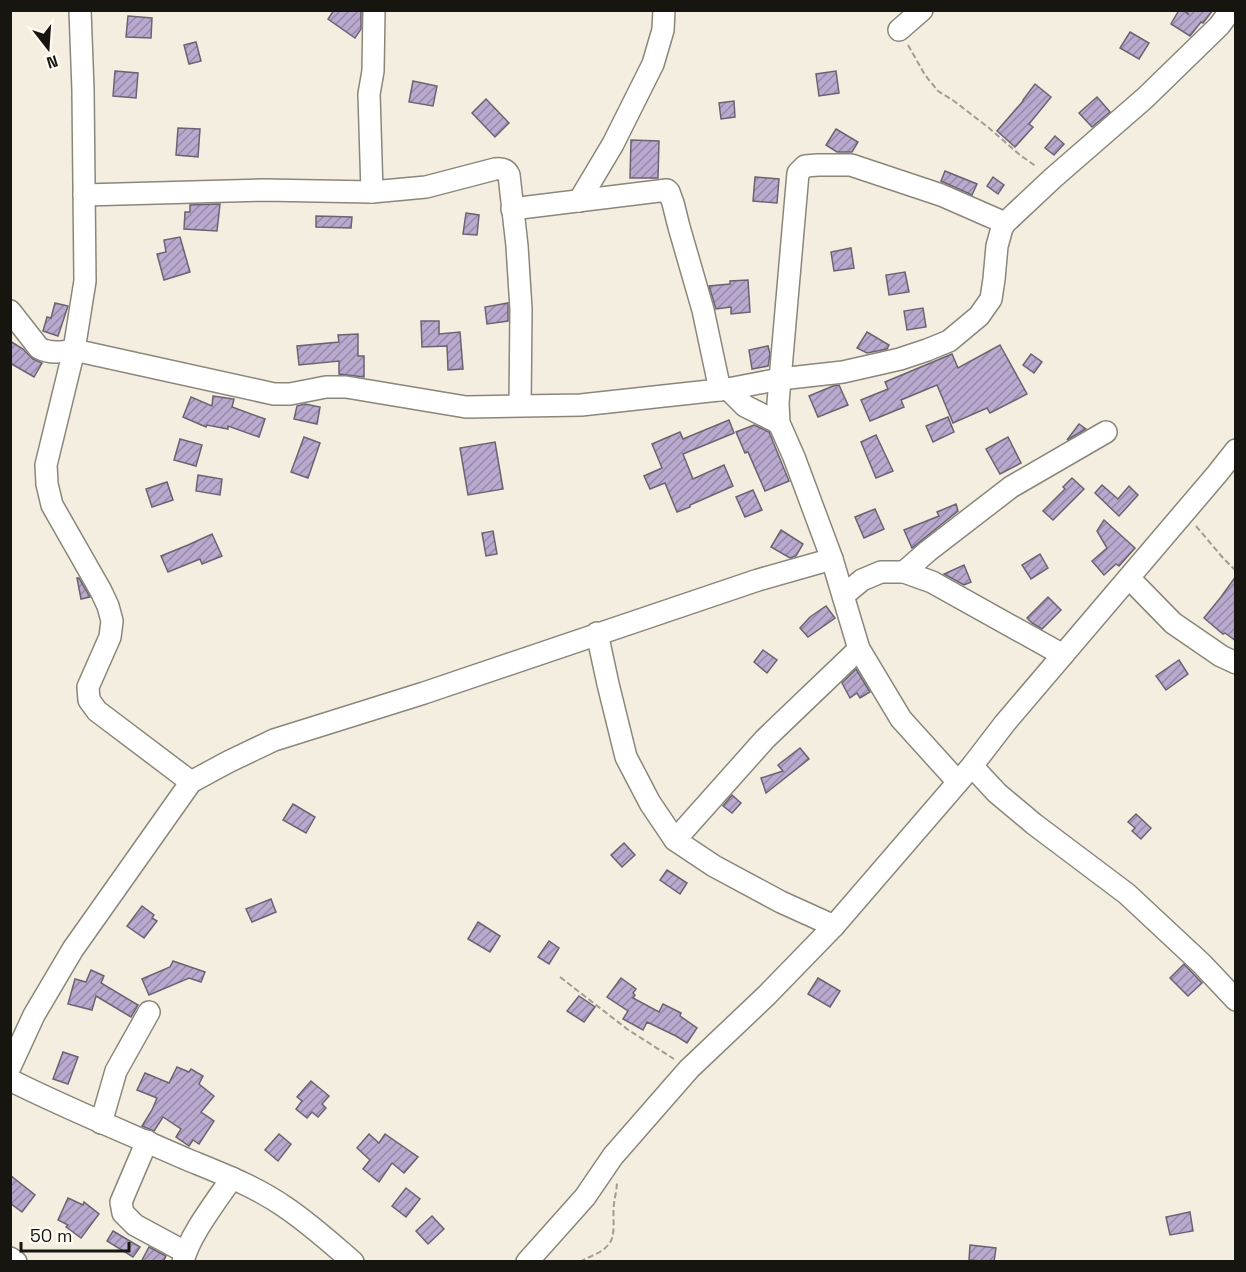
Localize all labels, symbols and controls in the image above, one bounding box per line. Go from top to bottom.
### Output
north arrow [18,18,78,78]
text: N [44,50,60,73]
scale bar [21,1215,129,1253]
text: 50 m [30,1224,72,1247]

